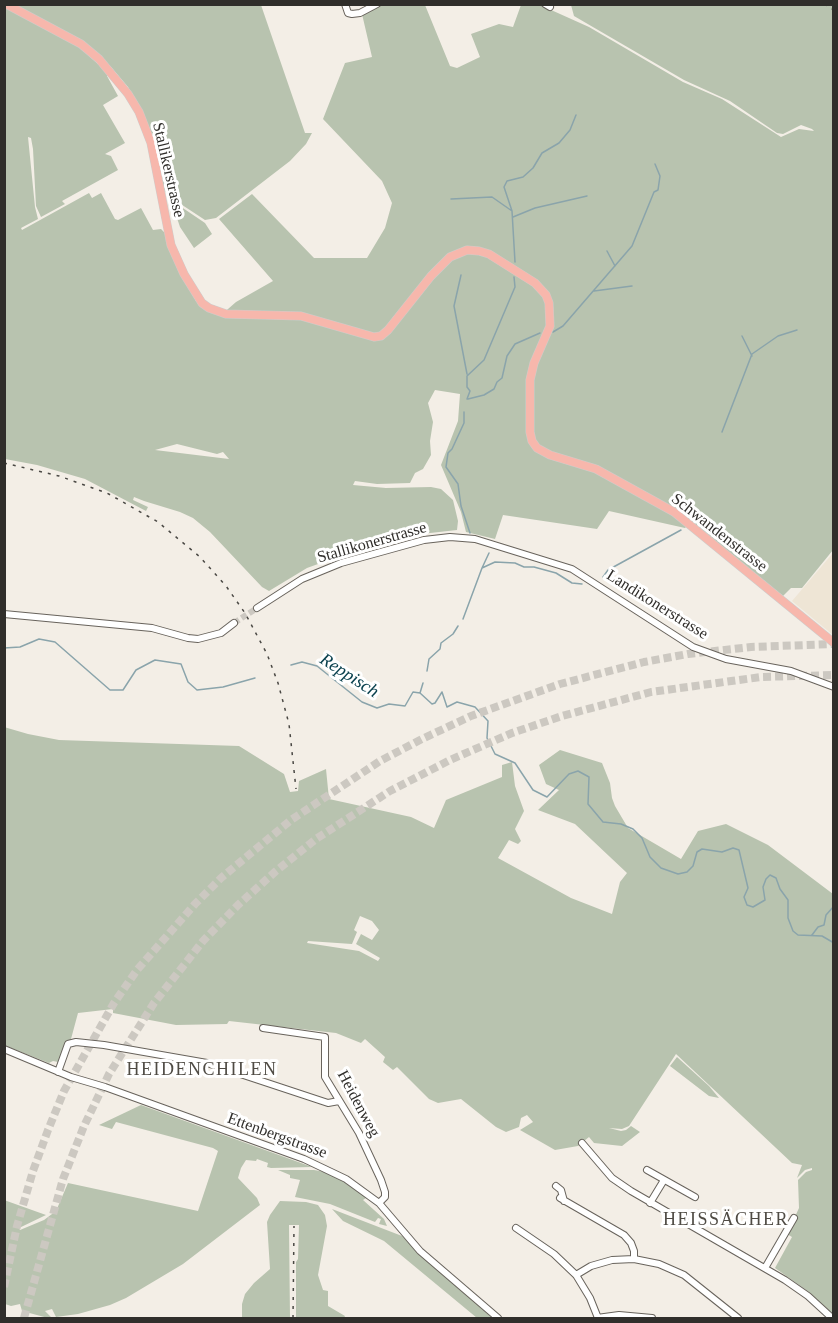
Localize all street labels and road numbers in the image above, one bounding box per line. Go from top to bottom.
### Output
street label: Stallikerstrasse [148,121,188,219]
street label: Schwandenstrasse [667,490,771,576]
street label: Stallikonerstrasse [315,518,429,568]
street label: Landikonerstrasse [603,566,711,644]
street label: Heidenweg [332,1067,384,1141]
street label: Ettenbergstrasse [225,1109,329,1163]

